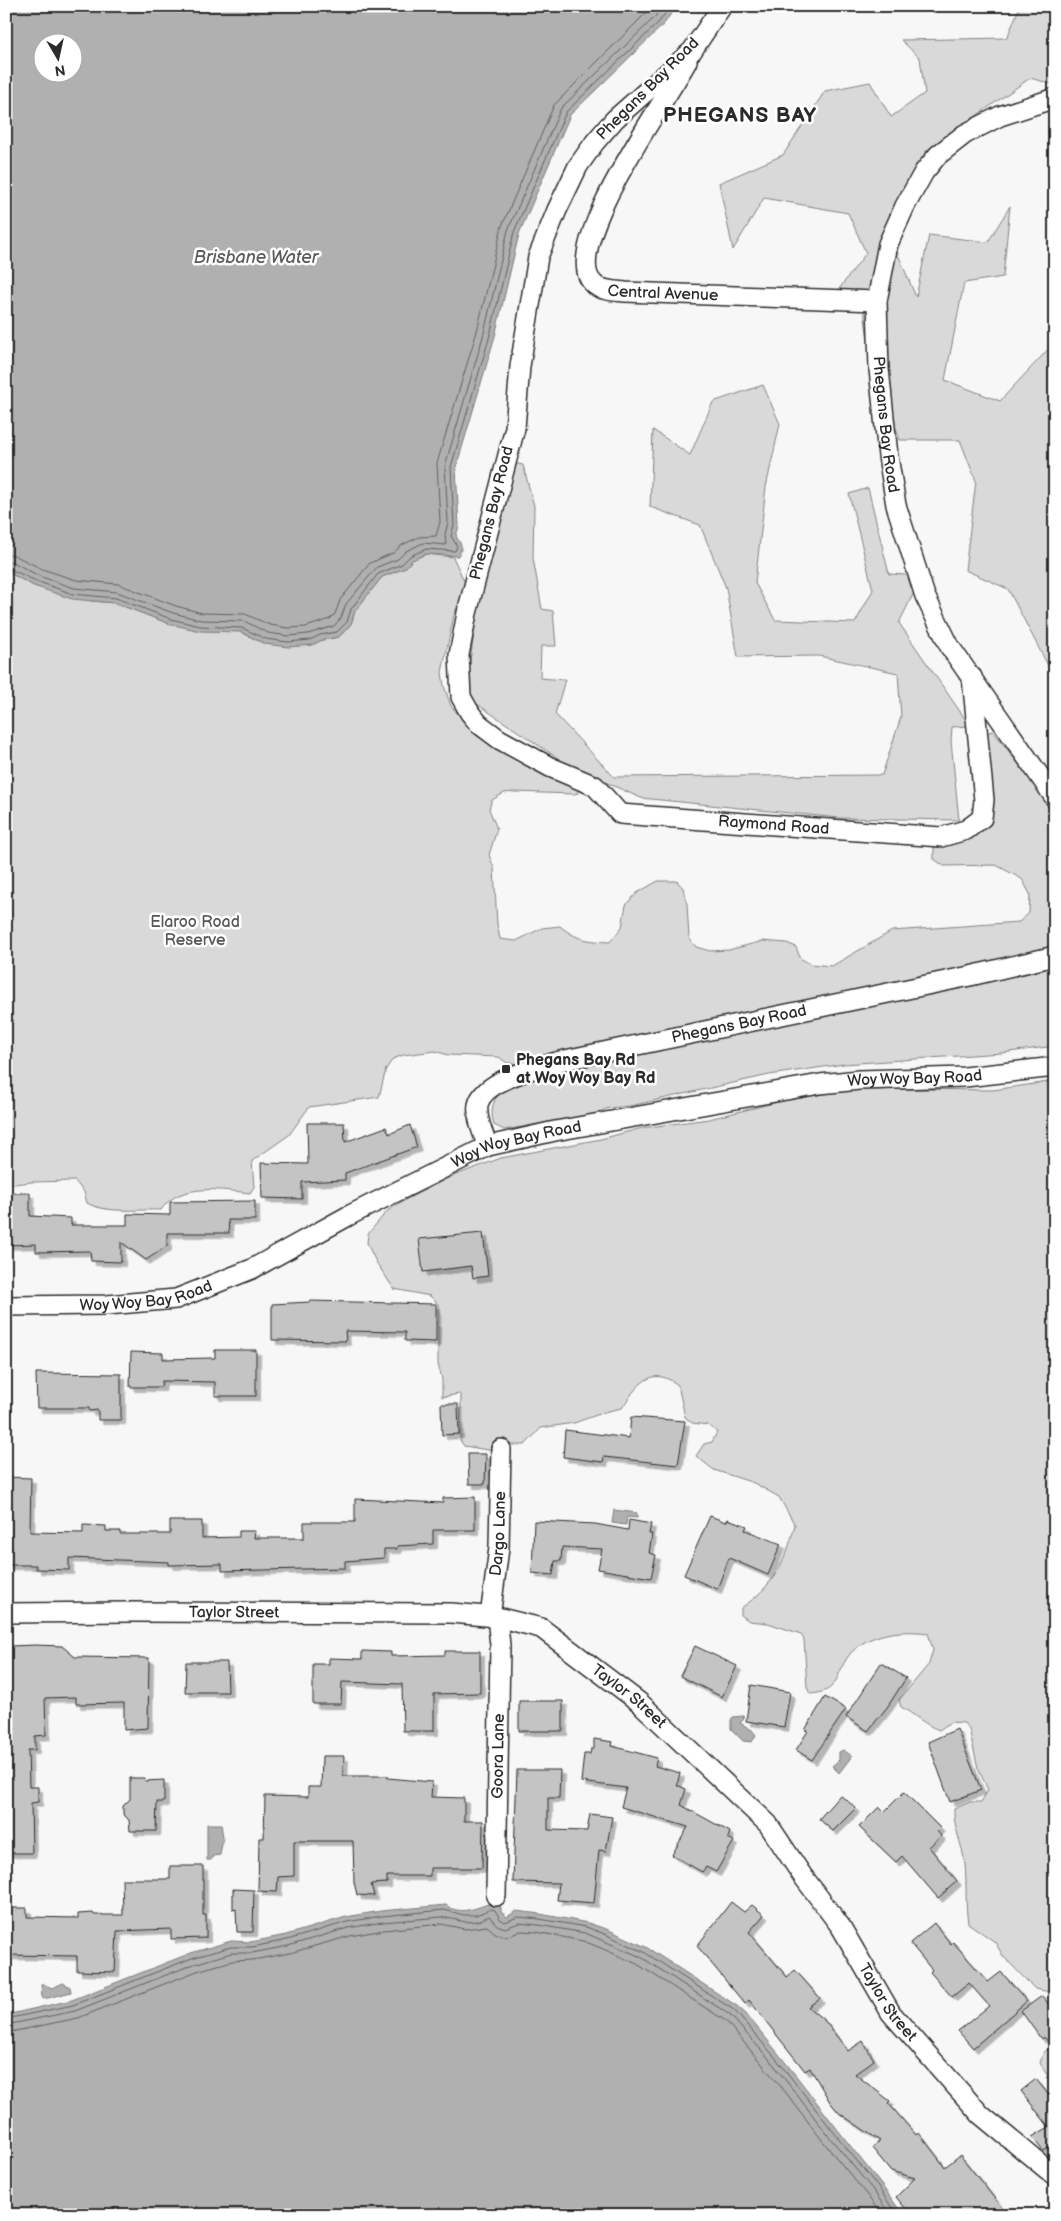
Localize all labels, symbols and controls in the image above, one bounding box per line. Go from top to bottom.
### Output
north arrow [32,32,82,82]
street label: Phegans Bay Road [593,34,703,144]
text: N [53,61,66,80]
district label: PHEGANS BAY [663,103,817,128]
water label: Brisbane Water [194,247,320,268]
street label: Central Avenue [606,281,719,305]
street label: Phegans Bay Road [869,356,903,494]
street label: Phegans Bay Road [466,444,518,582]
street label: Raymond Road [718,812,830,838]
park label: Elaroo Road Reserve [150,913,240,950]
street label: Phegans Bay Road [670,1001,808,1047]
place label: Phegans Bay Rd at Woy Woy Bay Rd [516,1051,655,1088]
marker: Phegans Bay Rd at Woy Woy Bay Rd [500,1063,512,1075]
street label: Woy Woy Bay Road [847,1066,983,1091]
street label: Woy Woy Bay Road [448,1117,583,1172]
street label: Woy Woy Bay Road [79,1276,215,1315]
street label: Dargo Lane [486,1490,510,1577]
street label: Taylor Street [189,1603,279,1622]
street label: Taylor Street [588,1660,670,1732]
street label: Goora Lane [488,1713,508,1799]
street label: Taylor Street [855,1960,921,2045]

